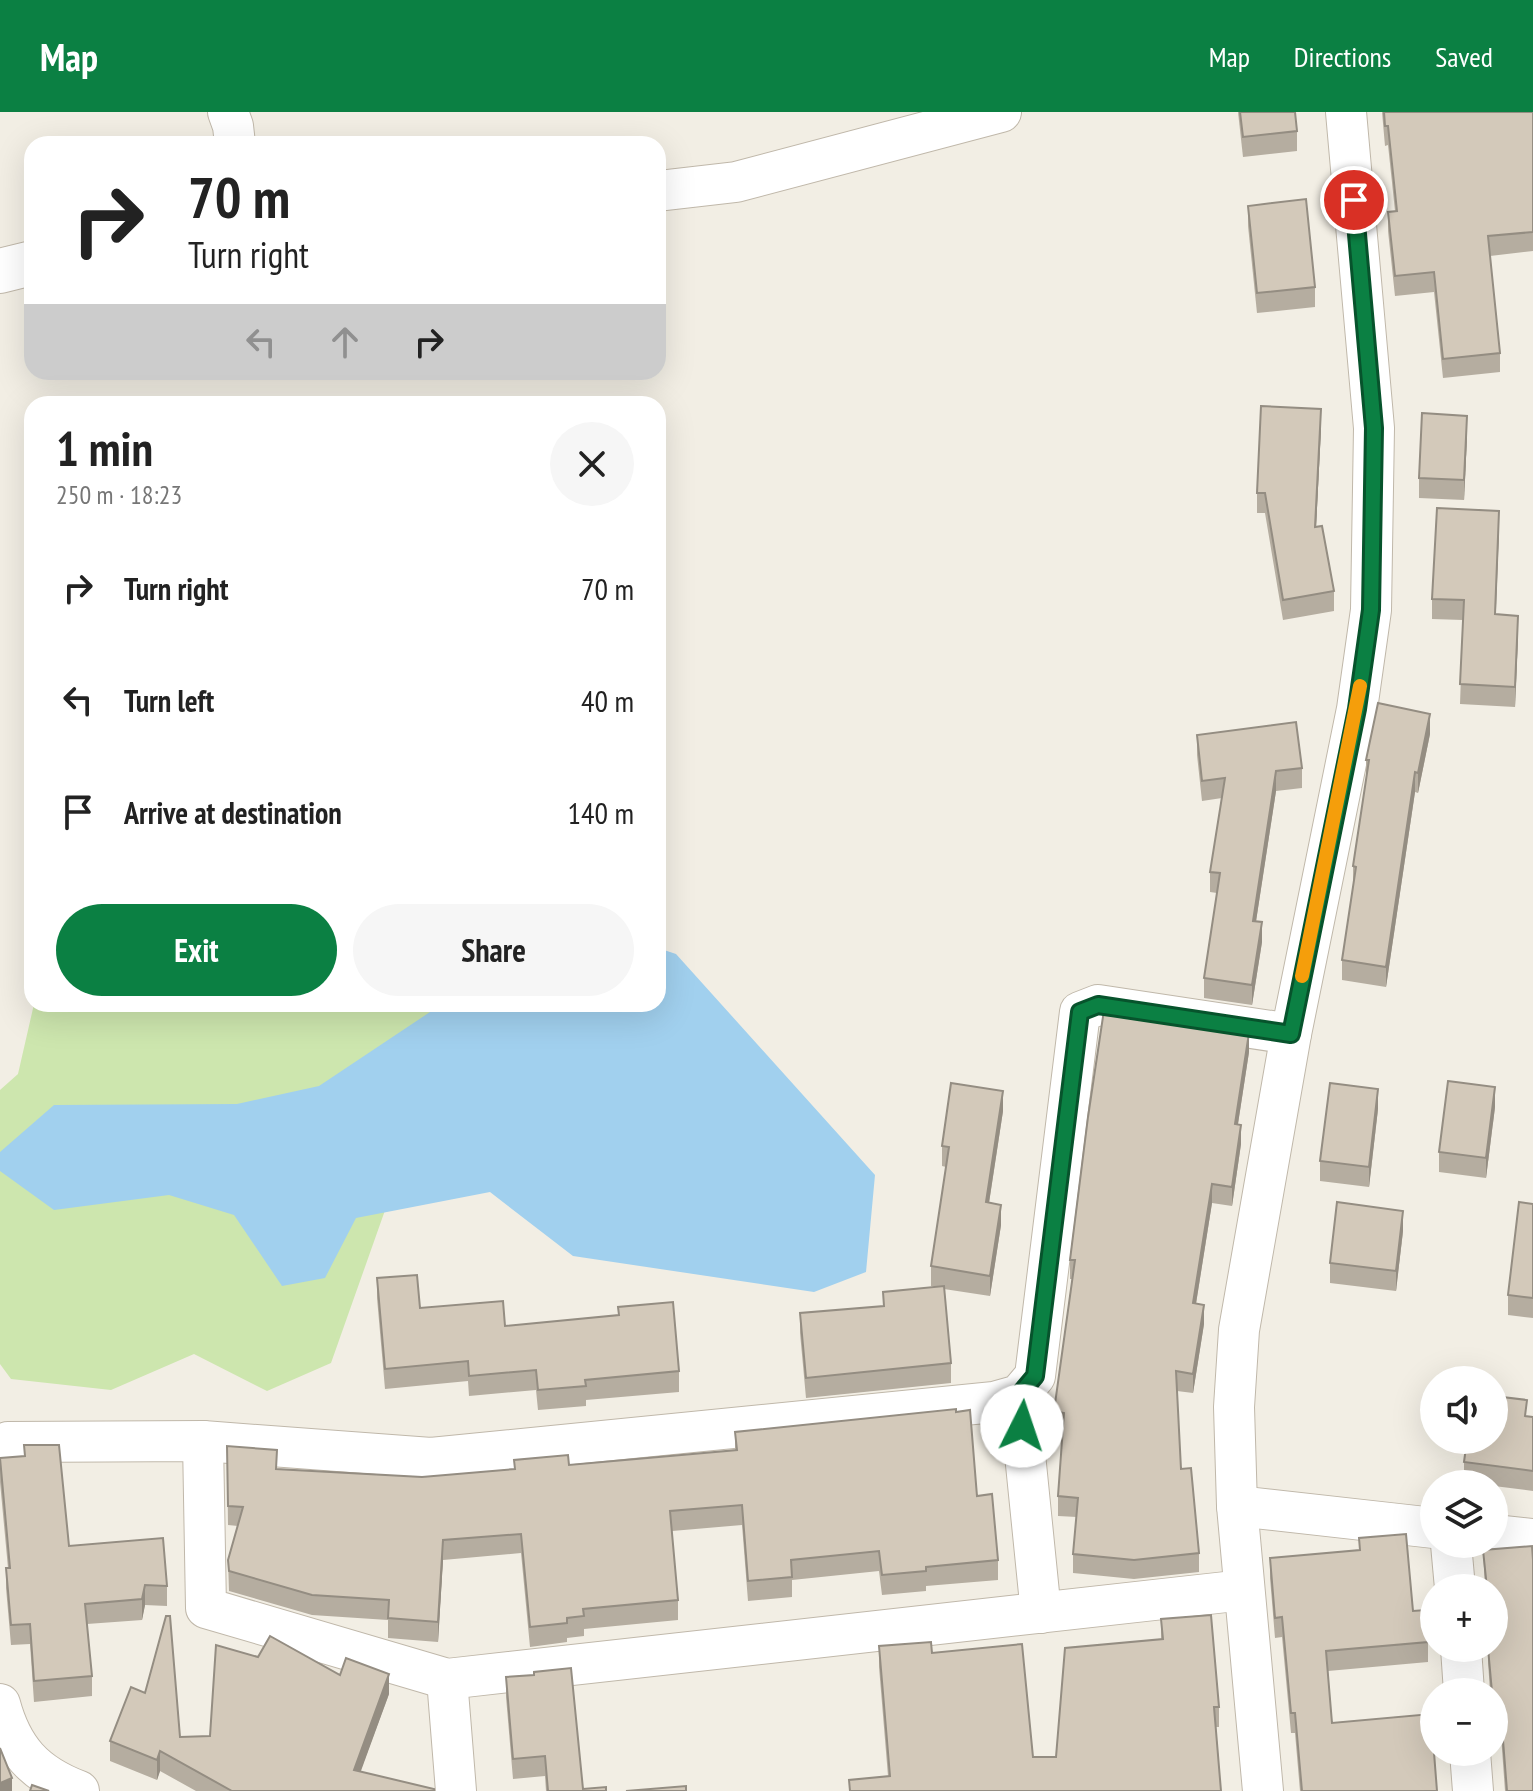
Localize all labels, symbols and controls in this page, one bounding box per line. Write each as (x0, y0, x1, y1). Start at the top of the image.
text: Map (40, 32, 98, 81)
text: Map (1209, 38, 1250, 75)
text: Directions (1294, 38, 1391, 75)
text: Saved (1435, 38, 1493, 75)
text: 70 m (188, 161, 290, 233)
pin (1320, 166, 1388, 234)
icon: right (56, 168, 160, 272)
icon: arrive (1332, 178, 1376, 222)
text: Turn right (188, 231, 309, 278)
icon: left (239, 320, 283, 364)
icon: ahead (323, 320, 367, 364)
icon: right (407, 320, 451, 364)
text: 1 min (56, 417, 153, 479)
button: close (550, 422, 634, 506)
text: 250 m · 18:23 (56, 478, 182, 511)
icon: right (56, 566, 100, 610)
text: Turn right (124, 569, 228, 608)
text: 70 m (581, 569, 634, 608)
icon: left (56, 678, 100, 722)
text: Turn left (124, 681, 214, 720)
text: 40 m (581, 681, 634, 720)
icon: arrive (56, 790, 100, 834)
text: Arrive at destination (124, 793, 342, 832)
text: 140 m (568, 793, 634, 832)
button: Exit (56, 904, 337, 996)
button: Share (353, 904, 634, 996)
map controls (1420, 1366, 1508, 1766)
button: sound (1420, 1366, 1508, 1454)
position arrow (980, 1384, 1064, 1468)
button: layers (1420, 1470, 1508, 1558)
button: + (1420, 1574, 1508, 1662)
button: − (1420, 1678, 1508, 1766)

